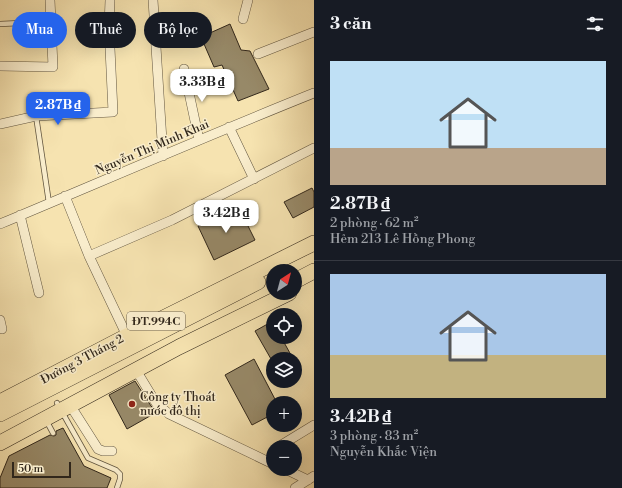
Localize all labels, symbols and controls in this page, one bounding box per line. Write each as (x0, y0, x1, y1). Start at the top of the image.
chip: Mua (12, 12, 67, 48)
chip: Thuê (75, 12, 136, 48)
chip: Bộ lọc (144, 12, 212, 48)
text: 3 căn (330, 13, 371, 35)
icon: filters (584, 13, 606, 35)
pin: 3.33B ₫ (165, 69, 239, 103)
text: 3.33B ₫ (179, 74, 225, 90)
icon: home (432, 87, 504, 159)
pin: 2.87B ₫ (21, 92, 95, 126)
text: 2.87B ₫ (35, 97, 81, 113)
street label: Nguyễn Thị Minh Khai (93, 117, 211, 178)
text: 2.87B ₫ (330, 193, 390, 215)
pin: 3.42B ₫ (189, 200, 263, 234)
text: 3.42B ₫ (203, 205, 249, 221)
text: 2 phòng · 62 m² (330, 215, 419, 231)
text: Hẻm 213 Lê Hồng Phong (330, 231, 475, 247)
north arrow (266, 264, 302, 300)
map controls (266, 264, 302, 476)
icon: home (432, 300, 504, 372)
button: locate (266, 308, 302, 344)
road number: ĐT.994C (127, 312, 185, 330)
street label: Đường 3 Tháng 2 (38, 331, 126, 388)
button: layers (266, 352, 302, 388)
place label: Công ty Thoát nước đô thị (140, 390, 217, 419)
button: + (266, 396, 302, 432)
marker: Công ty Thoát nước đô thị (127, 399, 137, 409)
text: 3.42B ₫ (330, 406, 391, 428)
text: 3 phòng · 83 m² (330, 428, 418, 444)
button: − (266, 440, 302, 476)
text: Nguyễn Khắc Viện (330, 444, 437, 460)
scale bar (12, 460, 71, 479)
text: 50 m (18, 462, 43, 476)

